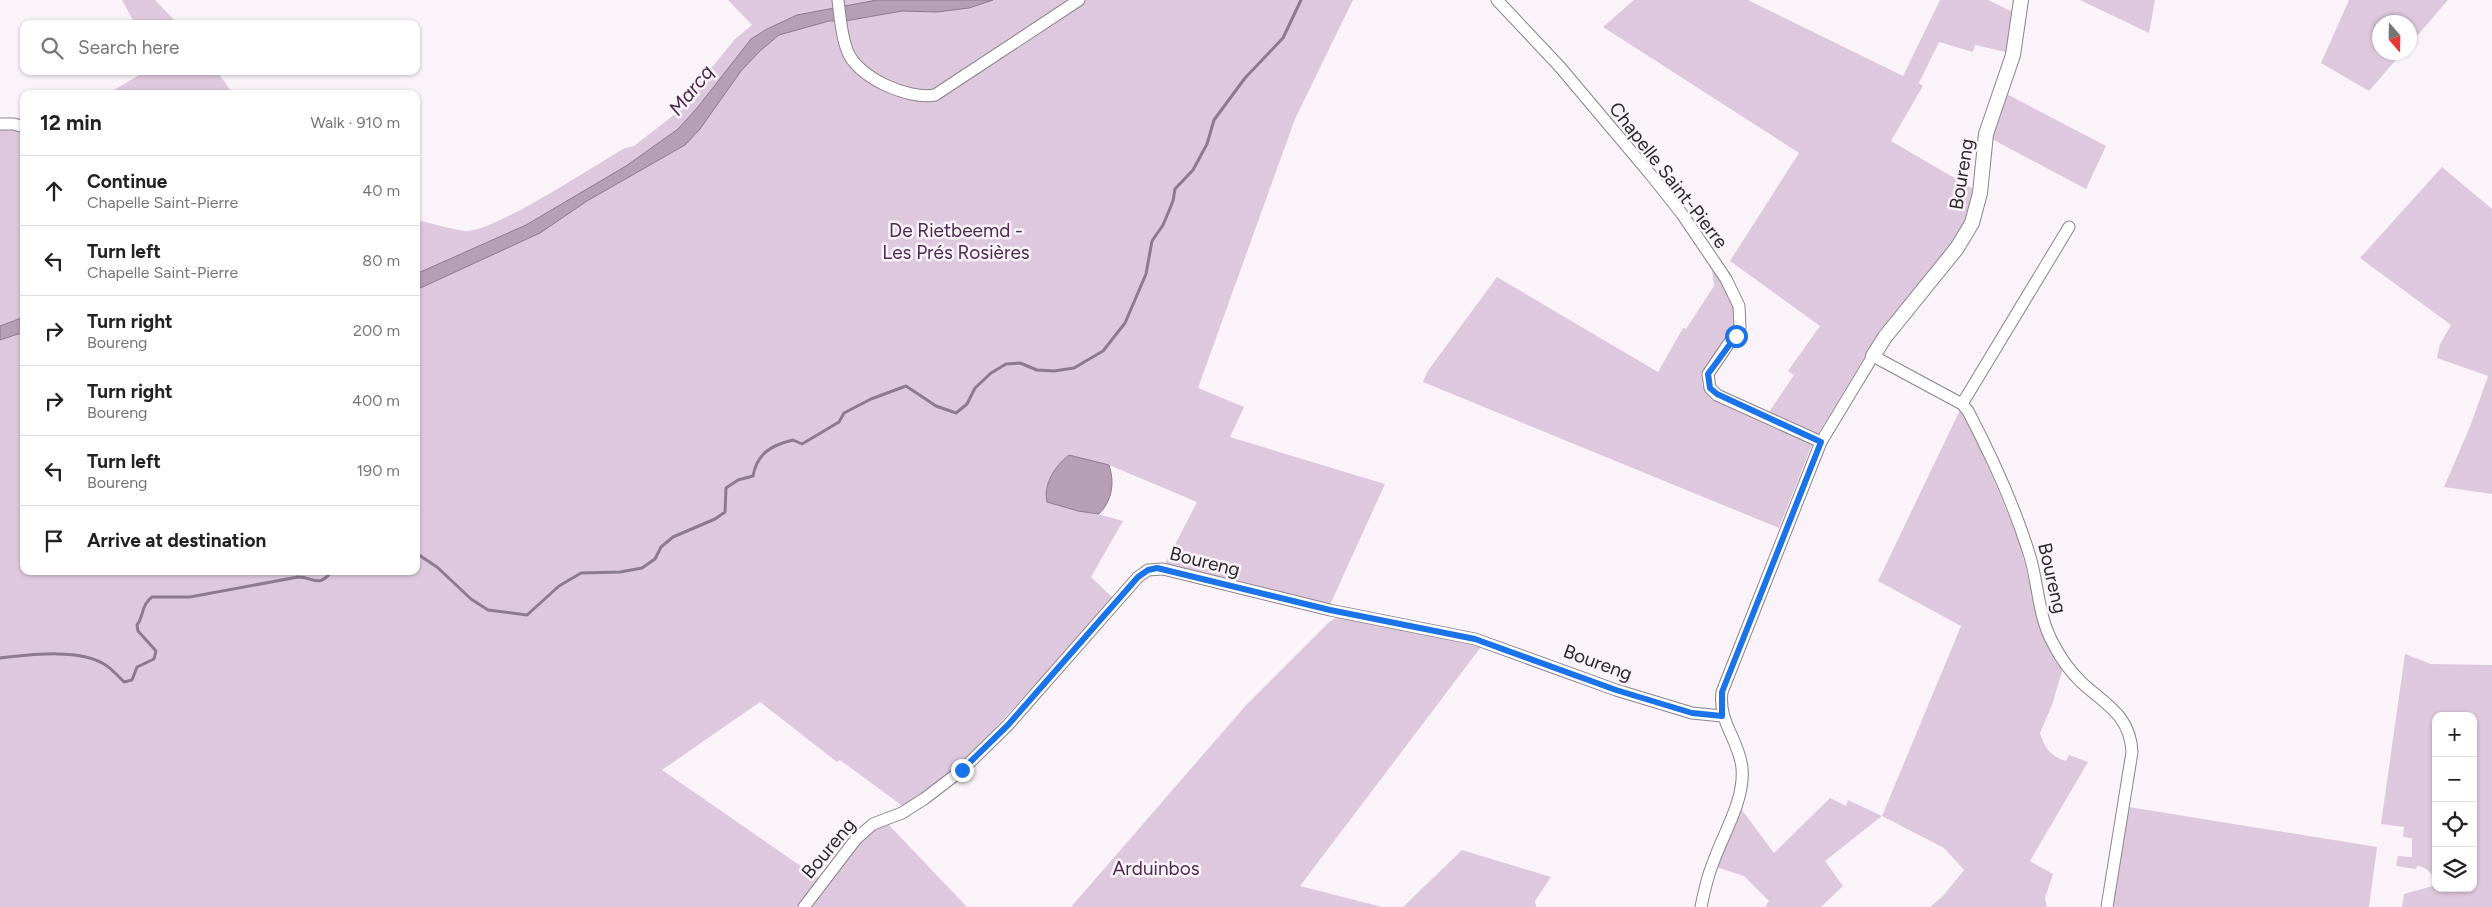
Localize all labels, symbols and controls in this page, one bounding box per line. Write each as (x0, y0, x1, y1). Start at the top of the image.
north arrow (2372, 15, 2417, 60)
search box (20, 20, 420, 75)
icon: search (38, 34, 66, 62)
text: Search here (78, 36, 180, 59)
water label: Marcq (663, 60, 719, 120)
street label: Chapelle Saint-Pierre (1604, 98, 1733, 253)
text: 12 min (40, 110, 102, 135)
text: Walk · 910 m (310, 113, 400, 132)
street label: Boureng (1945, 137, 1978, 211)
text: Continue (87, 170, 167, 193)
icon: ahead (40, 177, 68, 205)
text: 40 m (362, 181, 400, 200)
text: Chapelle Saint-Pierre (87, 193, 238, 212)
park label: De Rietbeemd - Les Prés Rosières (882, 219, 1030, 264)
text: Turn left (87, 240, 161, 263)
icon: left (40, 247, 68, 275)
text: 80 m (362, 251, 400, 270)
text: Chapelle Saint-Pierre (87, 263, 238, 282)
text: Turn right (87, 310, 173, 333)
icon: right (40, 317, 68, 345)
text: 200 m (353, 321, 400, 340)
route start (1725, 325, 1748, 348)
text: Boureng (87, 333, 147, 352)
text: Turn right (87, 380, 173, 403)
icon: right (40, 387, 68, 415)
text: 400 m (352, 391, 400, 410)
text: Boureng (87, 403, 147, 422)
text: Turn left (87, 450, 161, 473)
icon: left (40, 457, 68, 485)
text: 190 m (357, 461, 400, 480)
text: Boureng (87, 473, 147, 492)
icon: arrive (40, 527, 68, 555)
text: Arrive at destination (87, 529, 266, 552)
street label: Boureng (2033, 541, 2072, 616)
street label: Boureng (1167, 542, 1242, 581)
street label: Boureng (1560, 639, 1635, 686)
map controls (2432, 712, 2477, 892)
button: + (2432, 712, 2477, 757)
button: − (2432, 757, 2477, 802)
route end (951, 759, 974, 782)
button: locate (2432, 802, 2477, 847)
street label: Boureng (796, 813, 860, 883)
button: layers (2432, 847, 2477, 892)
park label: Arduinbos (1112, 857, 1200, 880)

